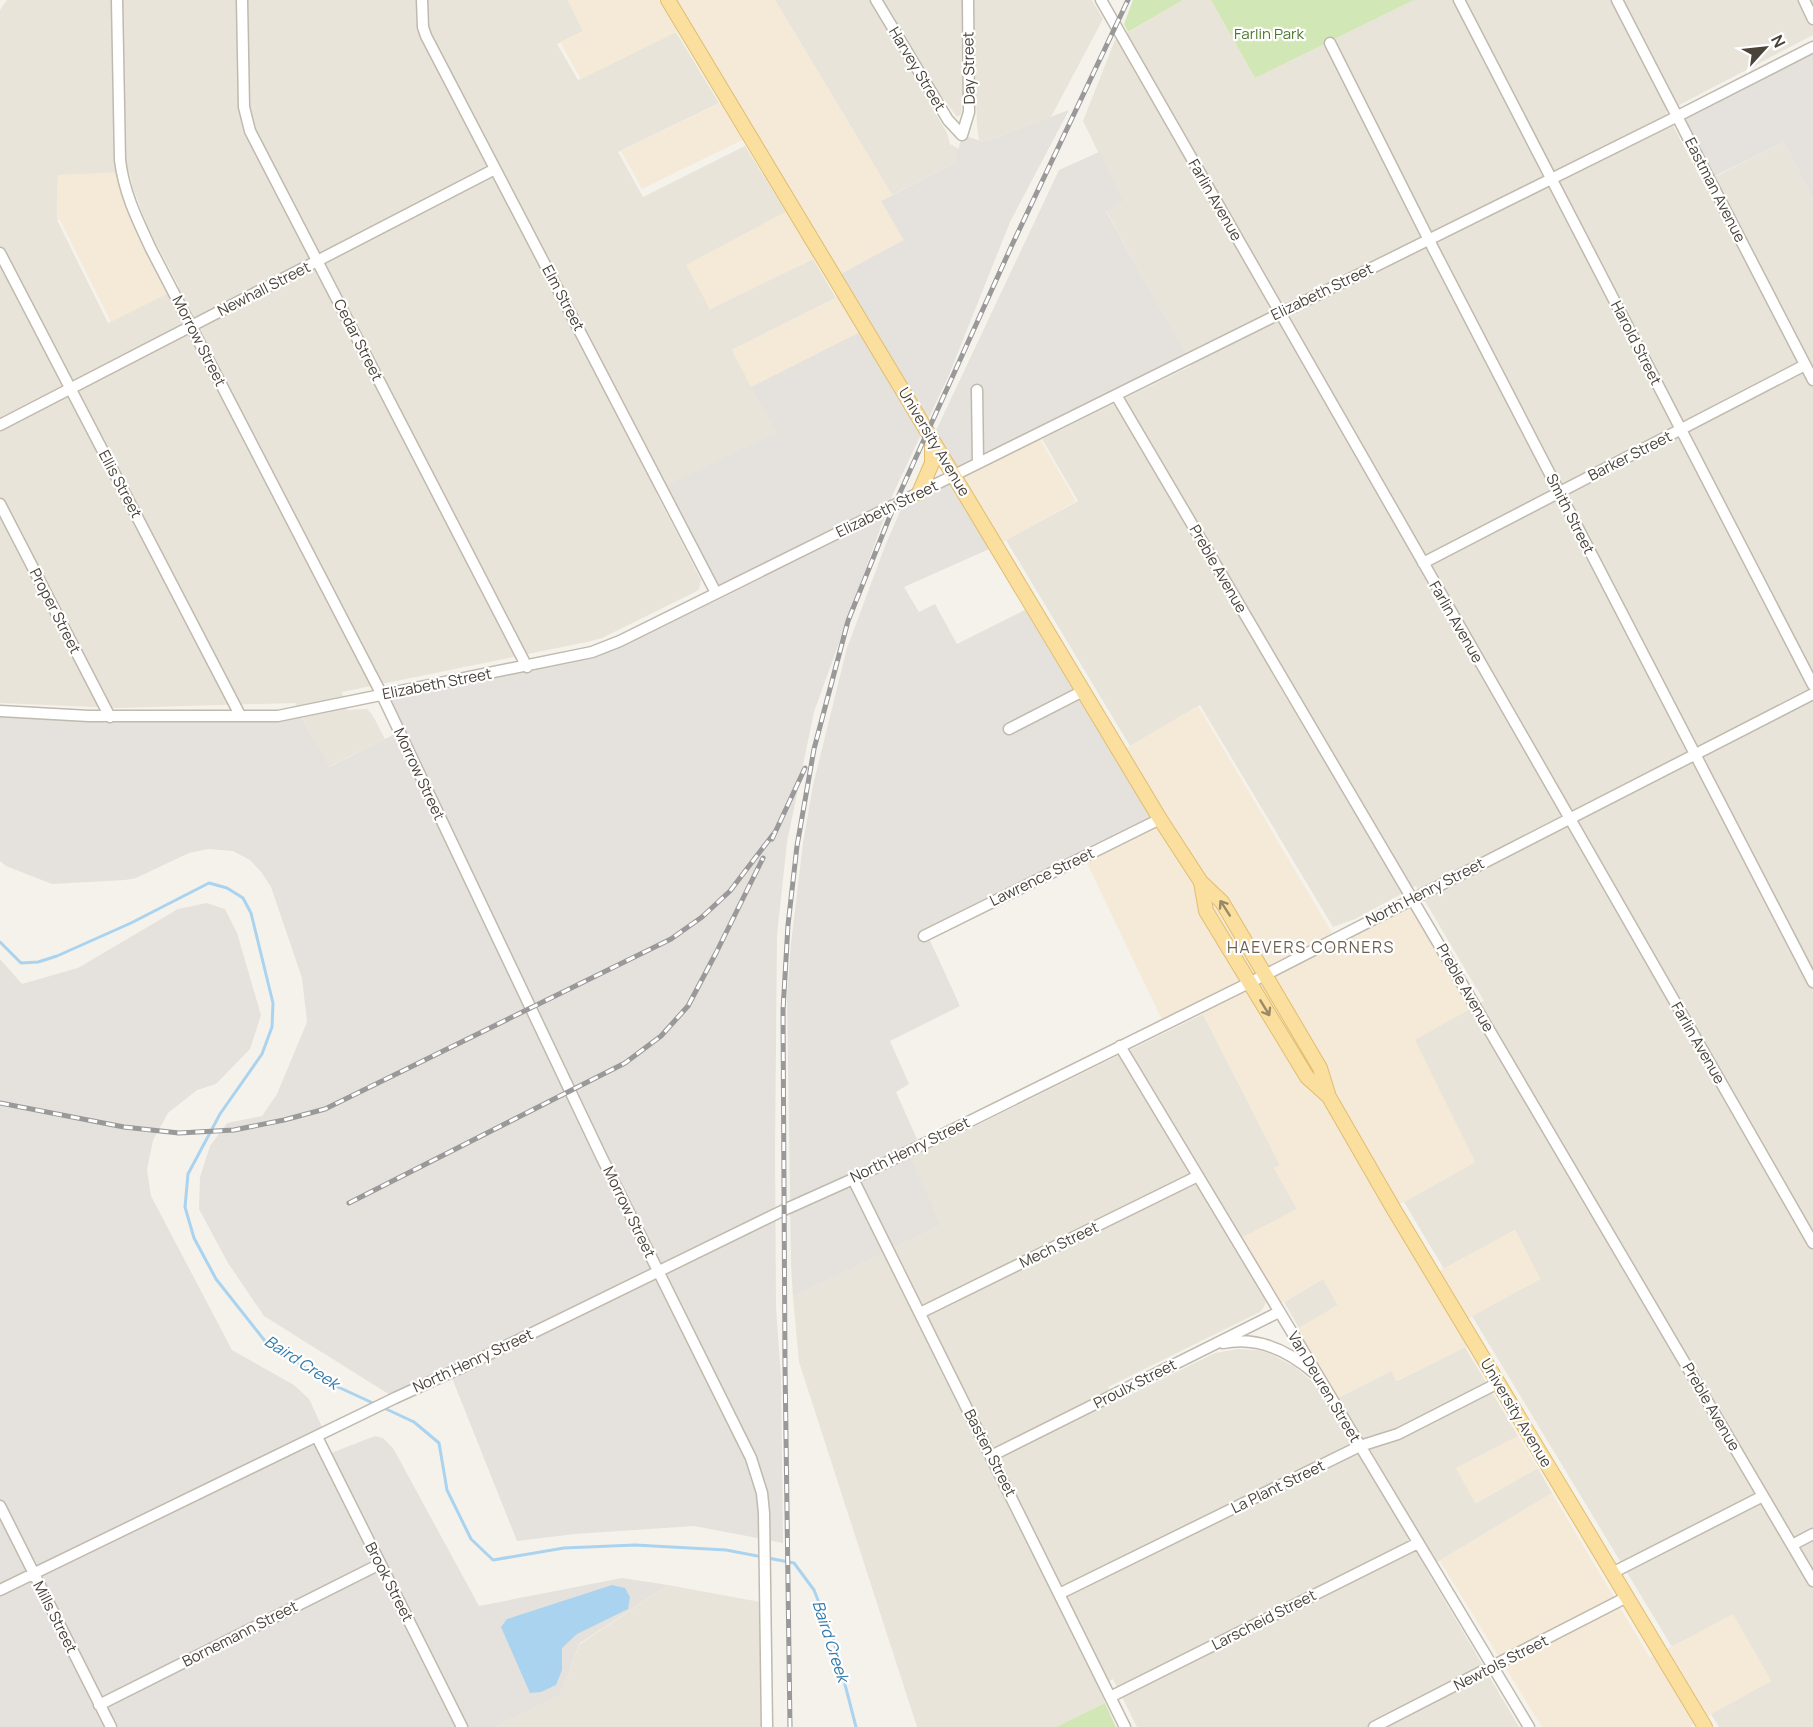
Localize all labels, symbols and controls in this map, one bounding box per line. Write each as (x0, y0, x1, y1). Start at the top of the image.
north arrow (1735, 18, 1795, 78)
street label: Harvey Street (884, 23, 951, 115)
park label: Farlin Park (1234, 23, 1304, 44)
street label: Day Street (957, 31, 980, 105)
text: N (1766, 31, 1791, 51)
street label: Eastman Avenue (1680, 134, 1751, 246)
street label: Farlin Avenue (1184, 155, 1247, 245)
street label: Newhall Street (214, 256, 314, 321)
street label: Elizabeth Street (1267, 258, 1376, 325)
street label: Elm Street (537, 261, 590, 334)
street label: Morrow Street (168, 292, 231, 390)
street label: Cedar Street (329, 295, 388, 384)
street label: Harold Street (1606, 297, 1667, 389)
street label: University Avenue (894, 383, 975, 500)
street label: Barker Street (1584, 425, 1675, 486)
street label: Ellis Street (94, 446, 147, 521)
street label: Smith Street (1541, 470, 1600, 558)
street label: Elizabeth Street (832, 475, 941, 542)
street label: Preble Avenue (1185, 521, 1252, 617)
street label: Proper Street (25, 564, 86, 657)
street label: Farlin Avenue (1425, 577, 1488, 667)
street label: Elizabeth Street (380, 663, 493, 704)
street label: Morrow Street (389, 724, 450, 823)
street label: Lawrence Street (986, 842, 1098, 911)
street label: North Henry Street (1362, 853, 1488, 931)
one-way arrow (1218, 900, 1231, 917)
district label: HAEVERS CORNERS (1227, 936, 1395, 958)
street label: Preble Avenue (1432, 940, 1499, 1036)
street label: Farlin Avenue (1667, 998, 1730, 1088)
one-way arrow (1259, 999, 1271, 1016)
street label: North Henry Street (847, 1112, 973, 1188)
street label: Morrow Street (598, 1163, 661, 1261)
street label: Mech Street (1016, 1216, 1102, 1273)
street label: North Henry Street (409, 1323, 536, 1398)
street label: Van Deuren Street (1283, 1327, 1366, 1446)
water label: Baird Creek (261, 1330, 345, 1395)
street label: Proulx Street (1090, 1354, 1180, 1413)
street label: University Avenue (1476, 1354, 1557, 1471)
street label: Preble Avenue (1678, 1359, 1745, 1455)
street label: Basten Street (959, 1405, 1022, 1500)
street label: La Plant Street (1227, 1455, 1328, 1518)
street label: Brook Street (360, 1538, 418, 1625)
street label: Mills Street (28, 1577, 83, 1656)
street label: Larscheid Street (1208, 1584, 1320, 1655)
street label: Bornemann Street (179, 1595, 301, 1672)
water label: Baird Creek (807, 1597, 855, 1687)
street label: Newtols Street (1450, 1630, 1552, 1695)

